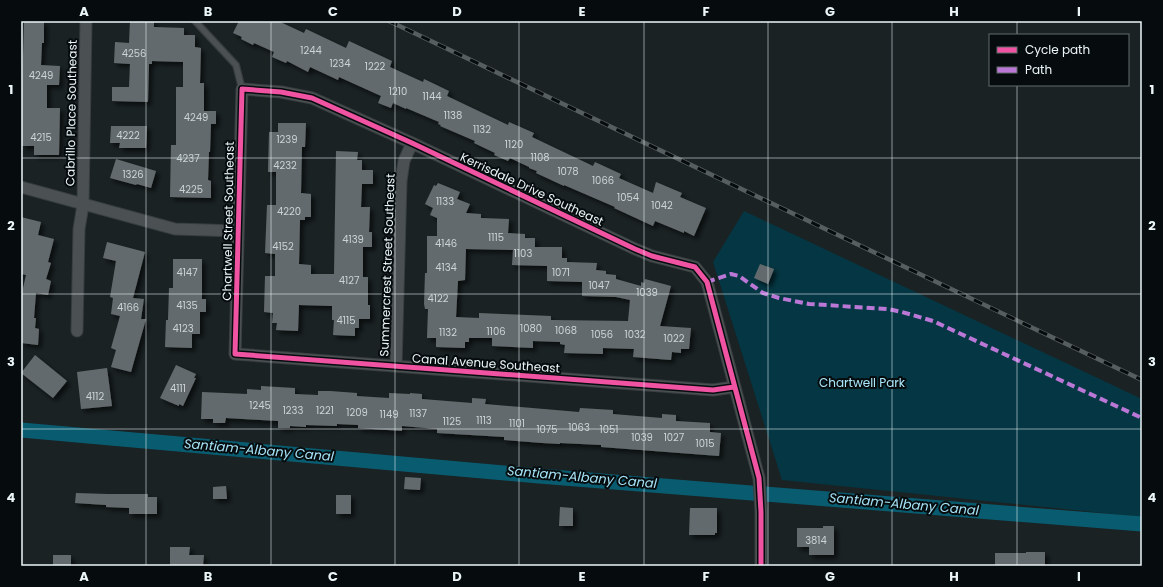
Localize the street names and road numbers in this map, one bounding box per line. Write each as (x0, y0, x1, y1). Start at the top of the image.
street label: Cabrillo Place Southeast (61, 40, 81, 186)
street label: Chartwell Street Southeast (218, 141, 238, 301)
street label: Kerrisdale Drive Southeast (457, 148, 607, 230)
street label: Summercrest Street Southeast (375, 173, 399, 357)
street label: Canal Avenue Southeast (411, 349, 561, 377)

